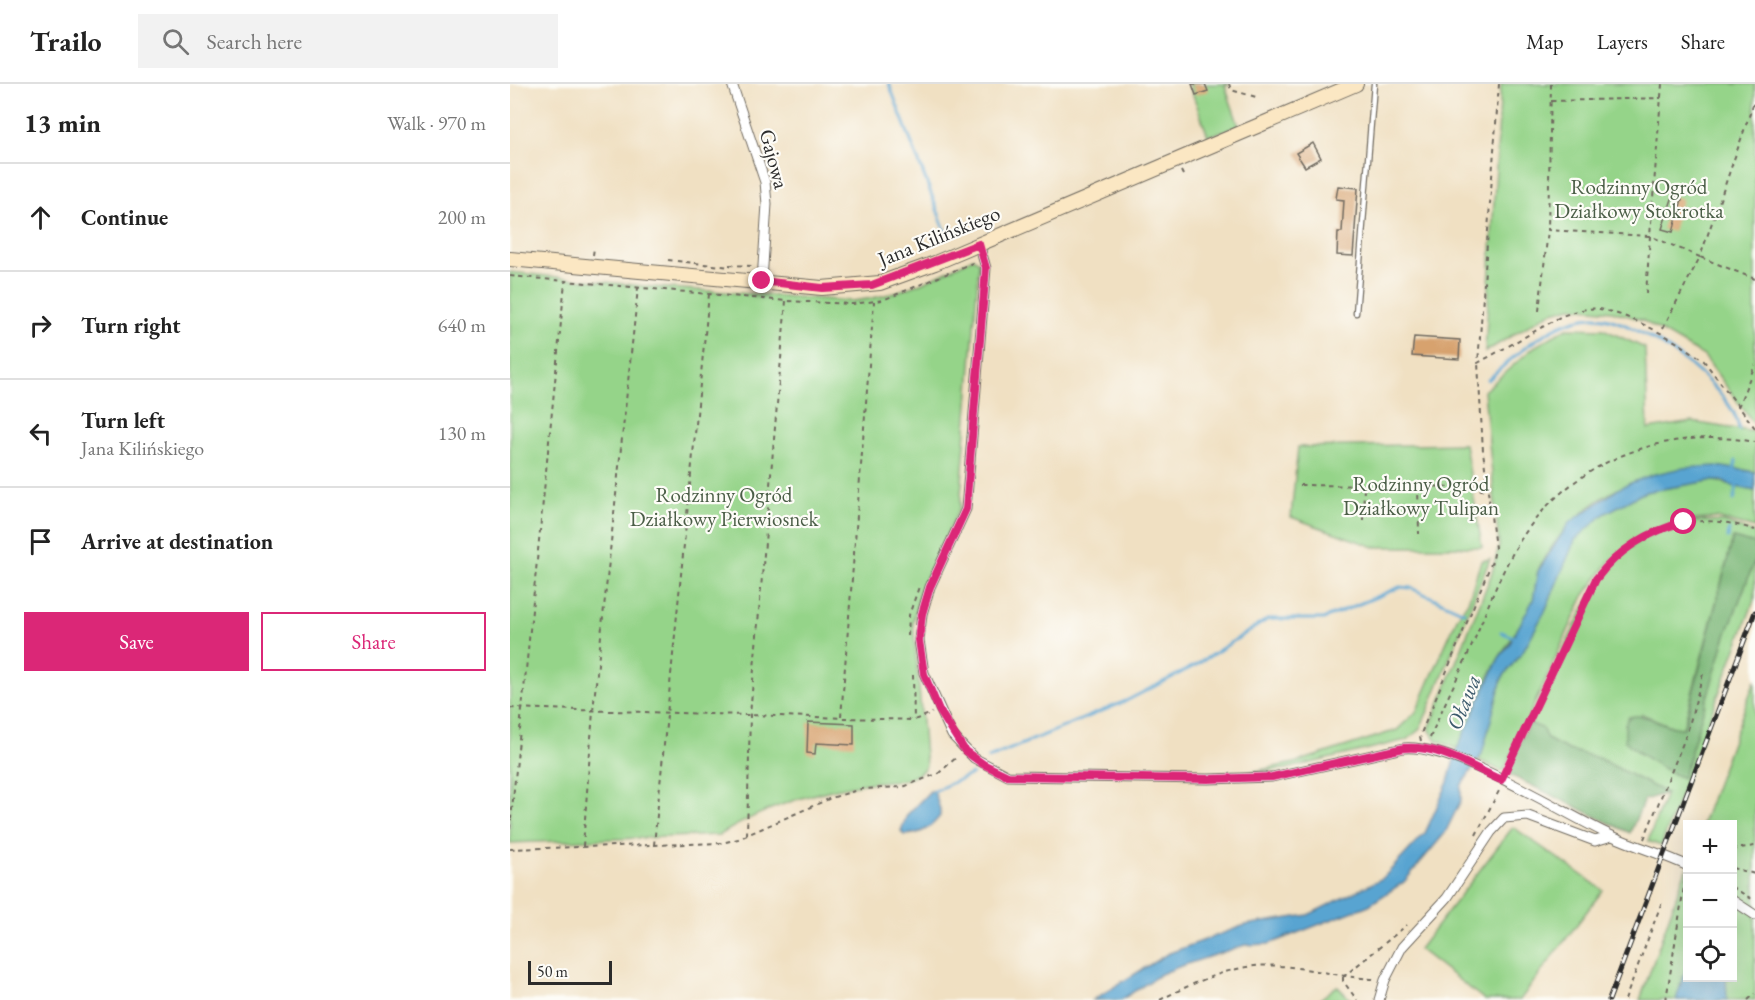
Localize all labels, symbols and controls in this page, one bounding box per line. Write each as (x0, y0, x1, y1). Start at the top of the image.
search box (138, 14, 558, 68)
text: Trailo (30, 23, 102, 59)
icon: search (159, 25, 192, 58)
text: Search here (207, 27, 302, 56)
text: Map (1526, 28, 1564, 55)
text: Layers (1597, 28, 1648, 55)
text: Share (1681, 28, 1725, 55)
text: 13 min (24, 106, 101, 140)
text: Walk · 970 m (387, 110, 486, 136)
street label: Gajowa (754, 126, 796, 192)
park label: Rodzinny Ogród Działkowy Stokrotka (1554, 173, 1724, 224)
street label: Jana Kilińskiego (872, 199, 1004, 273)
icon: ahead (24, 201, 57, 234)
text: Continue (81, 203, 168, 232)
text: 200 m (438, 204, 486, 230)
route end (748, 267, 774, 293)
icon: right (24, 309, 57, 342)
text: Turn right (81, 311, 180, 340)
text: 640 m (438, 312, 486, 338)
text: Turn left (81, 406, 165, 435)
icon: left (24, 417, 57, 450)
text: 130 m (438, 420, 486, 446)
text: Jana Kilińskiego (81, 435, 204, 461)
park label: Rodzinny Ogród Działkowy Tulipan (1343, 470, 1499, 521)
park label: Rodzinny Ogród Działkowy Pierwiosnek (630, 481, 819, 532)
route start (1670, 508, 1696, 534)
icon: arrive (24, 525, 57, 558)
text: Arrive at destination (81, 527, 273, 556)
button: Save (24, 612, 249, 671)
button: Share (261, 612, 486, 671)
water label: Oława (1439, 670, 1488, 734)
map controls (1683, 820, 1737, 982)
button: + (1683, 820, 1737, 874)
button: − (1683, 874, 1737, 928)
button: locate (1683, 928, 1737, 982)
scale bar (528, 958, 612, 986)
text: 50 m (537, 961, 568, 982)

